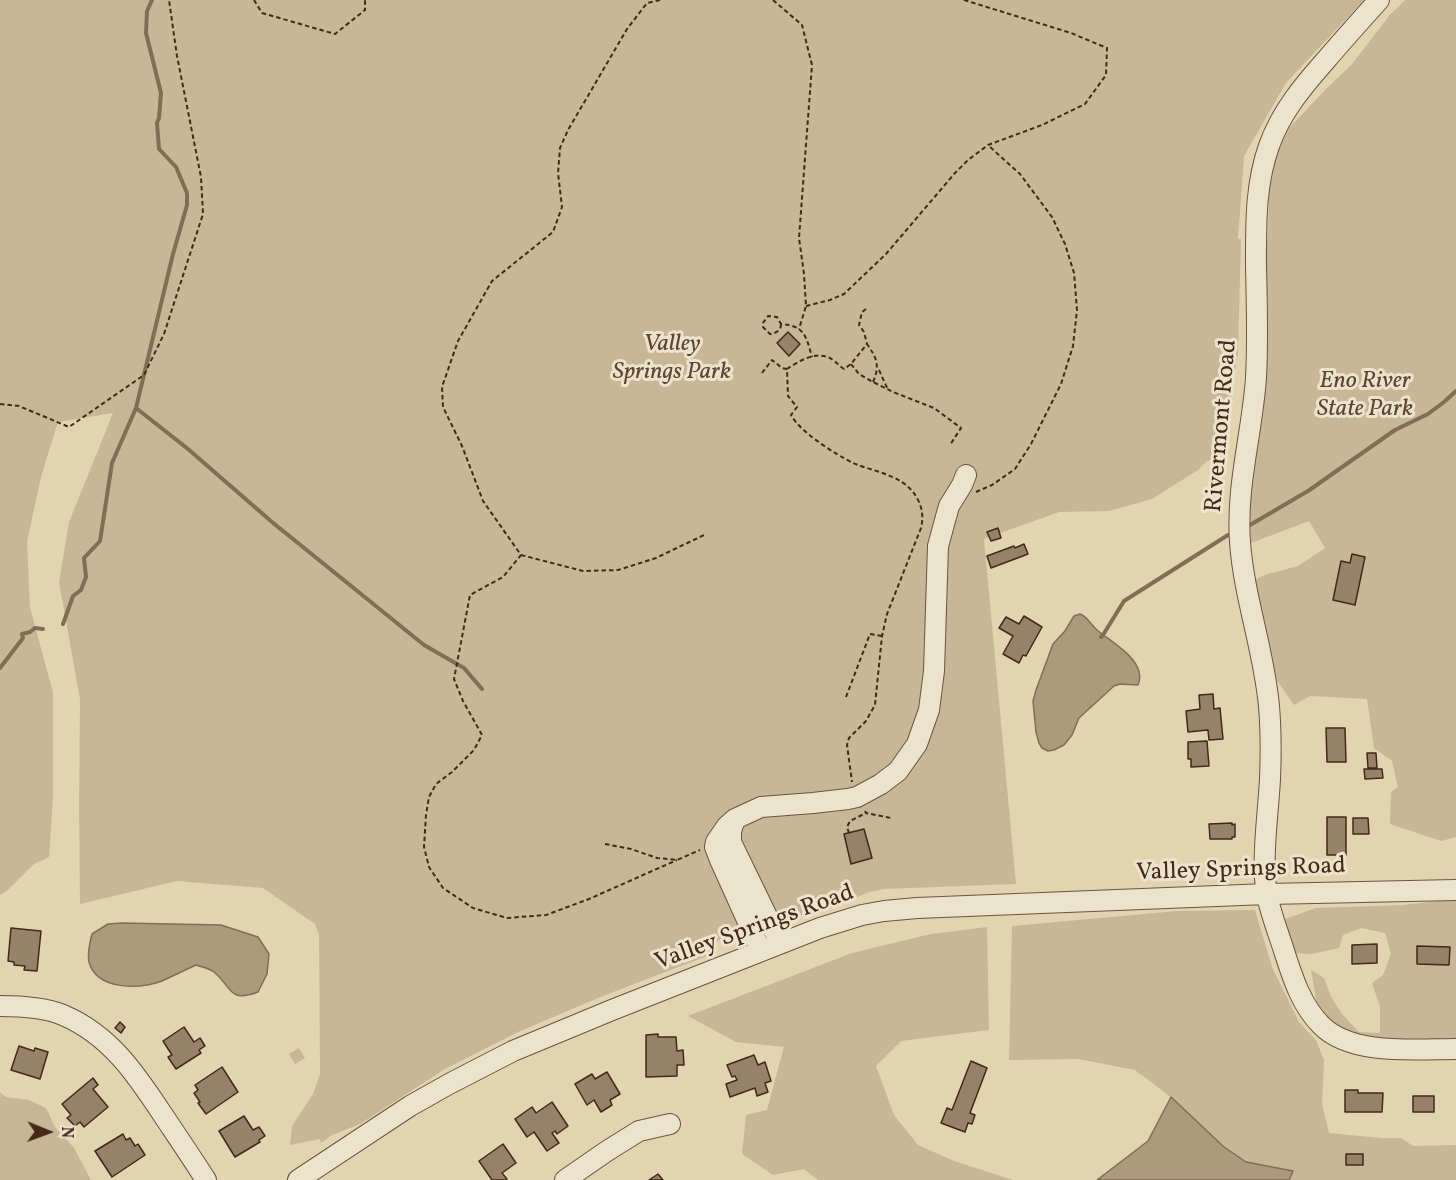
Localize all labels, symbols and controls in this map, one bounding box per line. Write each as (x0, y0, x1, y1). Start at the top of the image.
park label: Valley Springs Park (613, 332, 731, 388)
street label: Rivermont Road (1201, 338, 1245, 514)
park label: Eno River State Park (1317, 369, 1413, 425)
street label: Valley Springs Road (1136, 853, 1346, 889)
street label: Valley Springs Road (652, 880, 858, 978)
north arrow (18, 1102, 78, 1162)
text: N (55, 1126, 77, 1138)

